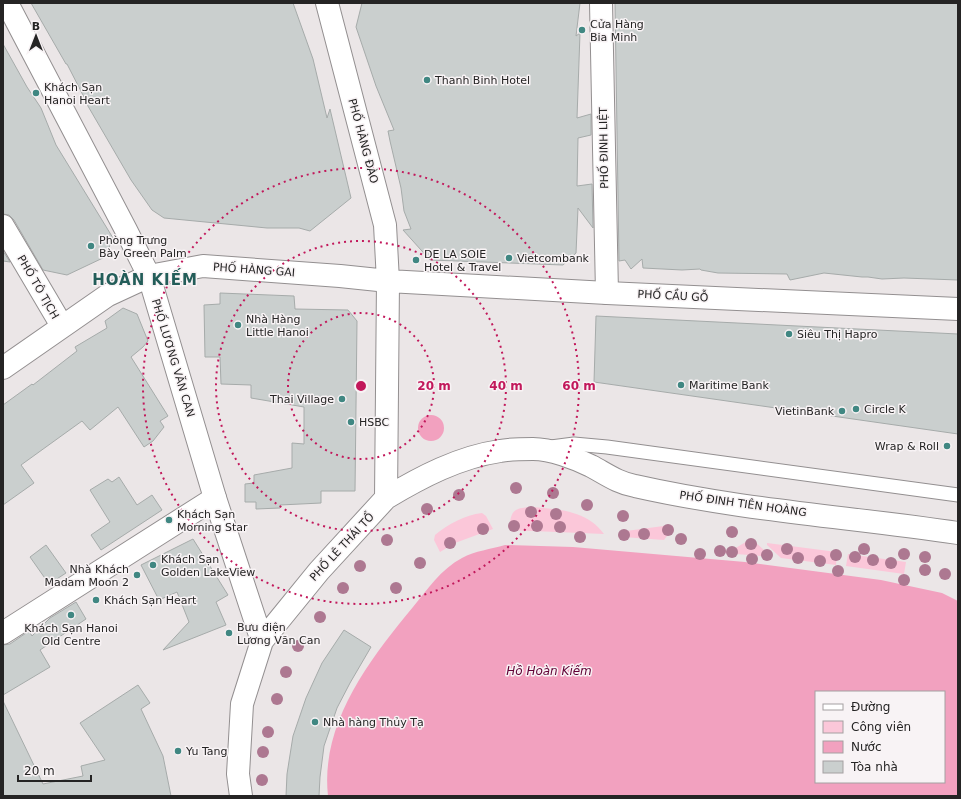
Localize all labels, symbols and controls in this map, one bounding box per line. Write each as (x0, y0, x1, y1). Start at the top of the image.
north arrow (16, 16, 56, 56)
place label: Cửa Hàng Bia Minh (590, 18, 644, 44)
text: B (32, 20, 40, 33)
marker: Cửa Hàng Bia Minh (577, 25, 587, 35)
place label: Thanh Binh Hotel (434, 74, 530, 87)
marker: Thanh Binh Hotel (422, 75, 432, 85)
place label: Khách Sạn Hanoi Heart (44, 81, 111, 107)
marker: Khách Sạn Hanoi Heart (31, 88, 41, 98)
street label: PHỐ HÀNG ĐÀO (345, 97, 382, 185)
street label: PHỐ ĐINH LIỆT (596, 107, 611, 189)
place label: Phòng Trưng Bày Green Palm (99, 234, 187, 260)
marker: Phòng Trưng Bày Green Palm (86, 241, 96, 251)
place label: DE LA SOIE Hotel & Travel (424, 248, 501, 274)
street label: PHỐ TÔ TỊCH (14, 252, 62, 321)
place label: Vietcombank (517, 252, 590, 265)
marker: Vietcombank (504, 253, 514, 263)
marker: DE LA SOIE Hotel & Travel (411, 255, 421, 265)
street label: PHỐ HÀNG GAI (212, 260, 296, 279)
district label: HOÀN KIẾM (92, 268, 198, 289)
street label: PHỐ CẦU GỖ (637, 286, 709, 304)
street label: PHỐ LƯƠNG VĂN CAN (149, 297, 198, 419)
place label: Nhà Hàng Little Hanoi (246, 313, 309, 339)
marker: Nhà Hàng Little Hanoi (233, 320, 243, 330)
place label: Siêu Thị Hapro (797, 328, 878, 341)
marker: Siêu Thị Hapro (784, 329, 794, 339)
centre of rings (354, 379, 368, 393)
text: 20 m (417, 379, 451, 393)
text: 40 m (489, 379, 523, 393)
text: 60 m (562, 379, 596, 393)
place label: Maritime Bank (689, 379, 769, 392)
marker: Maritime Bank (676, 380, 686, 390)
place label: Thai Village (269, 393, 334, 406)
marker: Thai Village (337, 394, 347, 404)
place label: Circle K (864, 403, 906, 416)
marker: Circle K (851, 404, 861, 414)
place label: VietinBank (775, 405, 835, 418)
marker: VietinBank (837, 406, 847, 416)
place label: HSBC (359, 416, 390, 429)
marker: HSBC (346, 417, 356, 427)
place label: Wrap & Roll (875, 440, 939, 453)
marker: Wrap & Roll (942, 441, 952, 451)
street label: PHỐ ĐINH TIÊN HOÀNG (678, 488, 808, 519)
place label: Khách Sạn Morning Star (177, 508, 248, 534)
street label: PHỐ LÊ THÁI TỔ (306, 509, 377, 584)
marker: Khách Sạn Morning Star (164, 515, 174, 525)
place label: Khách Sạn Golden LakeView (161, 553, 255, 579)
marker: Khách Sạn Golden LakeView (148, 560, 158, 570)
place label: Nhà Khách Madam Moon 2 (44, 563, 129, 589)
marker: Nhà Khách Madam Moon 2 (132, 570, 142, 580)
place label: Khách Sạn Heart (104, 594, 197, 607)
marker: Khách Sạn Heart (91, 595, 101, 605)
marker: Khách Sạn Hanoi Old Centre (66, 610, 76, 620)
place label: Bưu điện Lương Văn Can (237, 621, 320, 647)
place label: Khách Sạn Hanoi Old Centre (24, 622, 118, 648)
marker: Bưu điện Lương Văn Can (224, 628, 234, 638)
water label: Hồ Hoàn Kiếm (506, 664, 592, 678)
legend (815, 691, 945, 783)
text: Đường (851, 700, 890, 714)
place label: Nhà hàng Thủy Tạ (323, 716, 424, 729)
marker: Nhà hàng Thủy Tạ (310, 717, 320, 727)
text: Công viên (851, 720, 911, 734)
text: Nước (851, 740, 882, 754)
place label: Yu Tang (185, 745, 228, 758)
marker: Yu Tang (173, 746, 183, 756)
scale bar (18, 757, 91, 783)
text: Tòa nhà (850, 760, 898, 774)
text: 20 m (24, 764, 55, 778)

